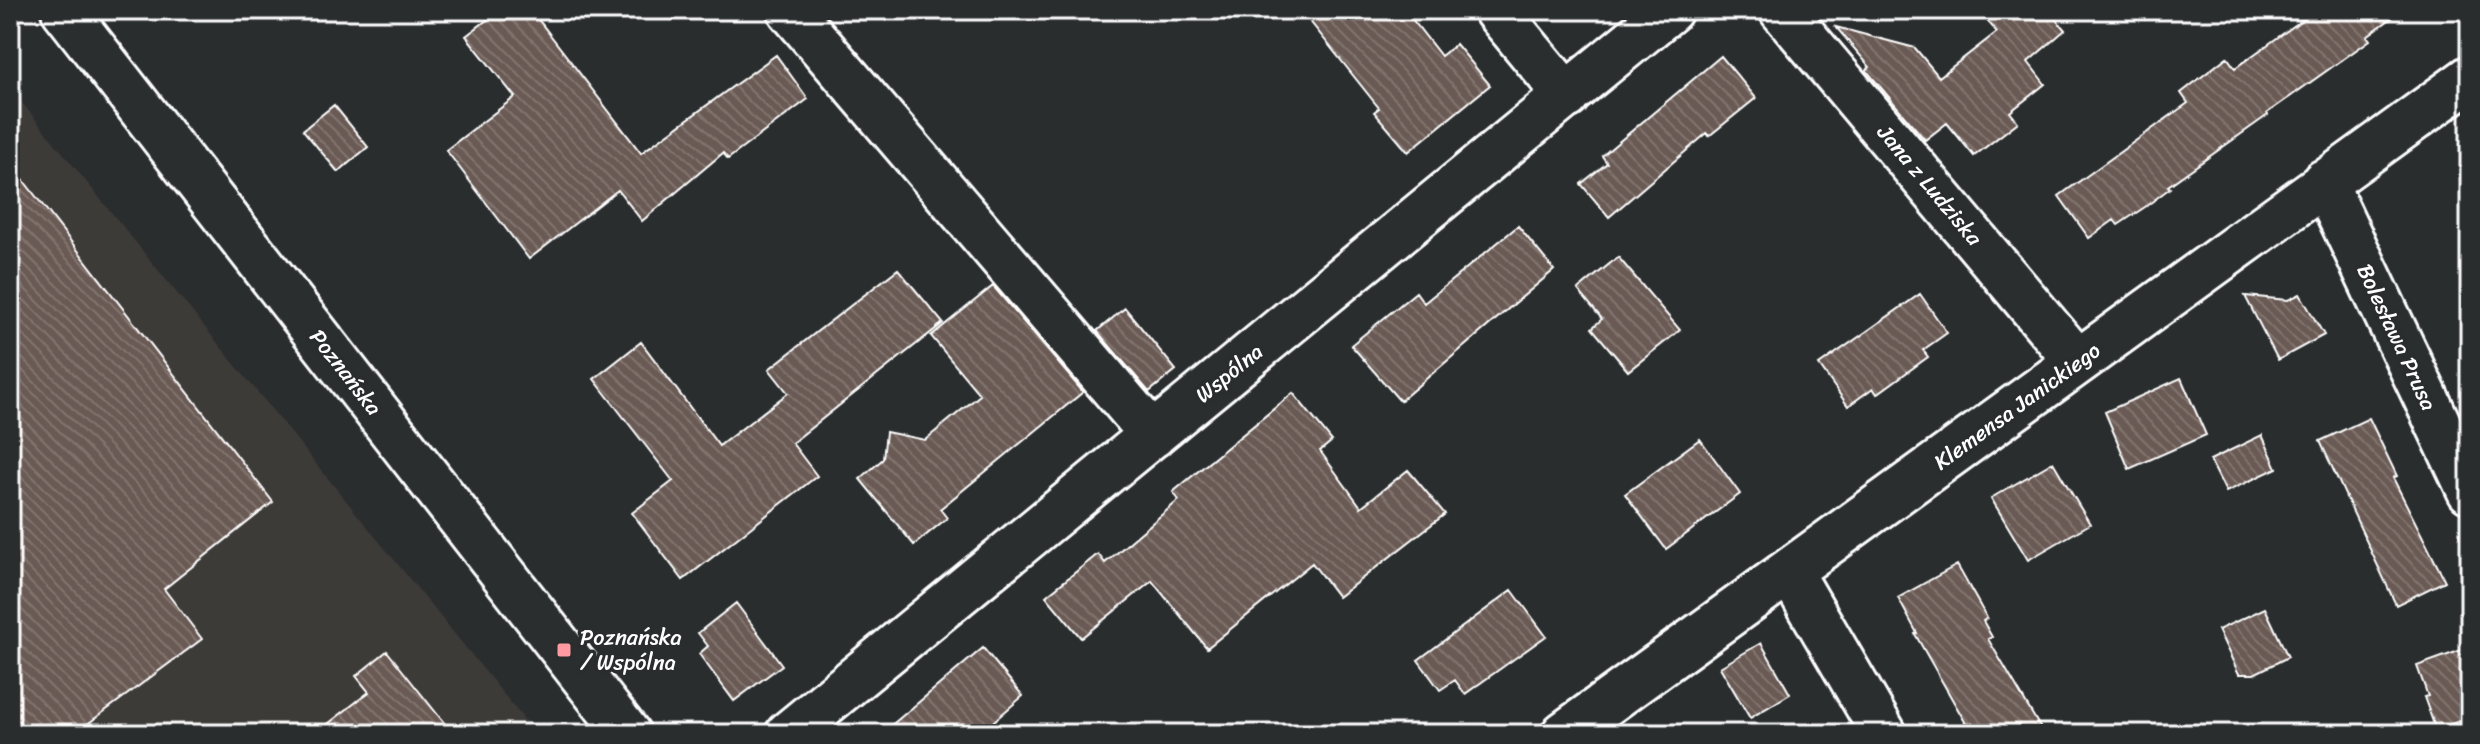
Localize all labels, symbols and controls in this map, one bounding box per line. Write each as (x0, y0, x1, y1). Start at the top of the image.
street label: Jana z Ludziska (1867, 115, 1993, 255)
street label: Bolesława Prusa (2346, 257, 2448, 417)
street label: Poznańska (299, 320, 393, 424)
street label: Klemensa Janickiego (1925, 332, 2109, 480)
street label: Wspólna (1186, 333, 1272, 413)
place label: Poznańska / Wspólna (580, 618, 682, 682)
marker: Poznańska / Wspólna (555, 641, 573, 659)

